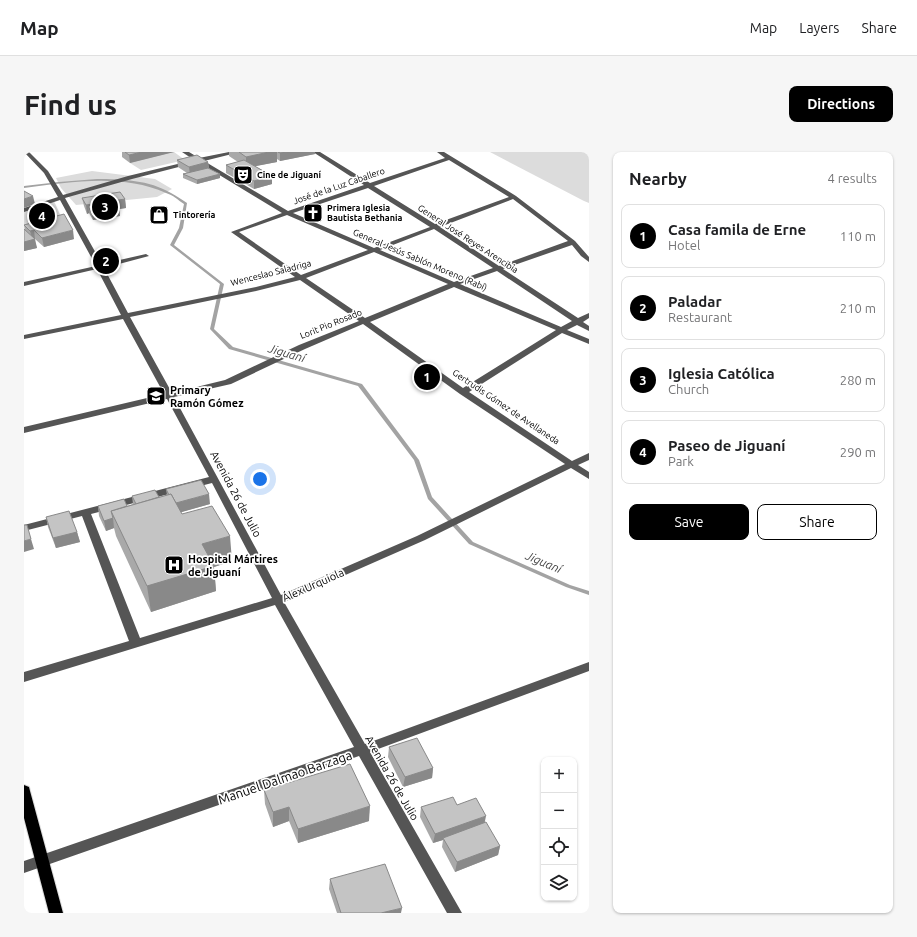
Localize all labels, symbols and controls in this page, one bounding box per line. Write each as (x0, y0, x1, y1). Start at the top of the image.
text: Map (20, 17, 59, 39)
text: Map (750, 20, 777, 36)
text: Layers (799, 20, 839, 36)
text: Share (861, 20, 897, 36)
button: Directions (789, 86, 893, 122)
text: Find us (24, 89, 117, 120)
theatre icon: Cine de Jiguaní (232, 164, 254, 186)
street label: José de la Luz Caballero (292, 166, 386, 206)
text: Nearby (629, 169, 687, 188)
place label: Cine de Jiguaní (257, 170, 321, 180)
text: 4 results (827, 171, 877, 185)
pin: 3 (92, 192, 118, 222)
pin: 4 (29, 201, 55, 231)
church icon: Primera Iglesia Bautista Bethania (302, 202, 324, 224)
place label: Primera Iglesia Bautista Bethania (327, 203, 402, 223)
street label: General José Reyes Arencibia (416, 203, 520, 275)
shop icon: Tintorería (148, 204, 170, 226)
place label: Tintorería (173, 210, 216, 220)
text: Casa famila de Erne (668, 221, 806, 238)
street label: General Jesús Sablón Moreno (Rabí) (351, 227, 489, 293)
text: 1 (639, 229, 647, 243)
text: 110 m (840, 229, 876, 243)
text: Hotel (668, 238, 700, 252)
pin: 2 (93, 246, 119, 276)
street label: Wenceslao Saladriga (230, 258, 312, 288)
text: Paladar (668, 293, 722, 310)
text: 2 (639, 301, 647, 315)
text: 210 m (840, 301, 876, 315)
street label: Lorit Pio Rosado (299, 307, 363, 341)
text: Restaurant (668, 310, 732, 324)
water label: Jiguaní (266, 341, 309, 365)
pin: 1 (414, 362, 440, 392)
text: Iglesia Católica (668, 365, 775, 382)
street label: Gertrudis Gómez de Avellaneda (451, 367, 561, 447)
text: 3 (639, 373, 647, 387)
text: 280 m (840, 373, 876, 387)
text: Church (668, 382, 709, 396)
place label: Primary Ramón Gómez (170, 384, 244, 409)
school or university icon: Primary Ramón Gómez (145, 385, 167, 407)
text: Paseo de Jiguaní (668, 437, 786, 454)
text: 4 (639, 445, 647, 459)
text: 290 m (840, 445, 876, 459)
street label: Avenida 26 de Julio (208, 449, 264, 539)
text: Park (668, 454, 694, 468)
your location (250, 469, 270, 489)
button: Save (629, 504, 749, 540)
button: Share (757, 504, 877, 540)
water label: Jiguaní (523, 548, 566, 576)
place label: Hospital Mártires de Jiguaní (188, 553, 278, 578)
hospital icon: Hospital Mártires de Jiguaní (163, 554, 185, 576)
street label: Álex Urquiola (280, 565, 346, 604)
street label: Avenida 26 de Julio (363, 734, 421, 822)
street label: Manuel Dalmao Barzaga (216, 747, 354, 807)
map controls (541, 757, 577, 901)
button: + (541, 757, 577, 793)
button: − (541, 793, 577, 829)
button: locate (541, 829, 577, 865)
button: layers (541, 865, 577, 901)

